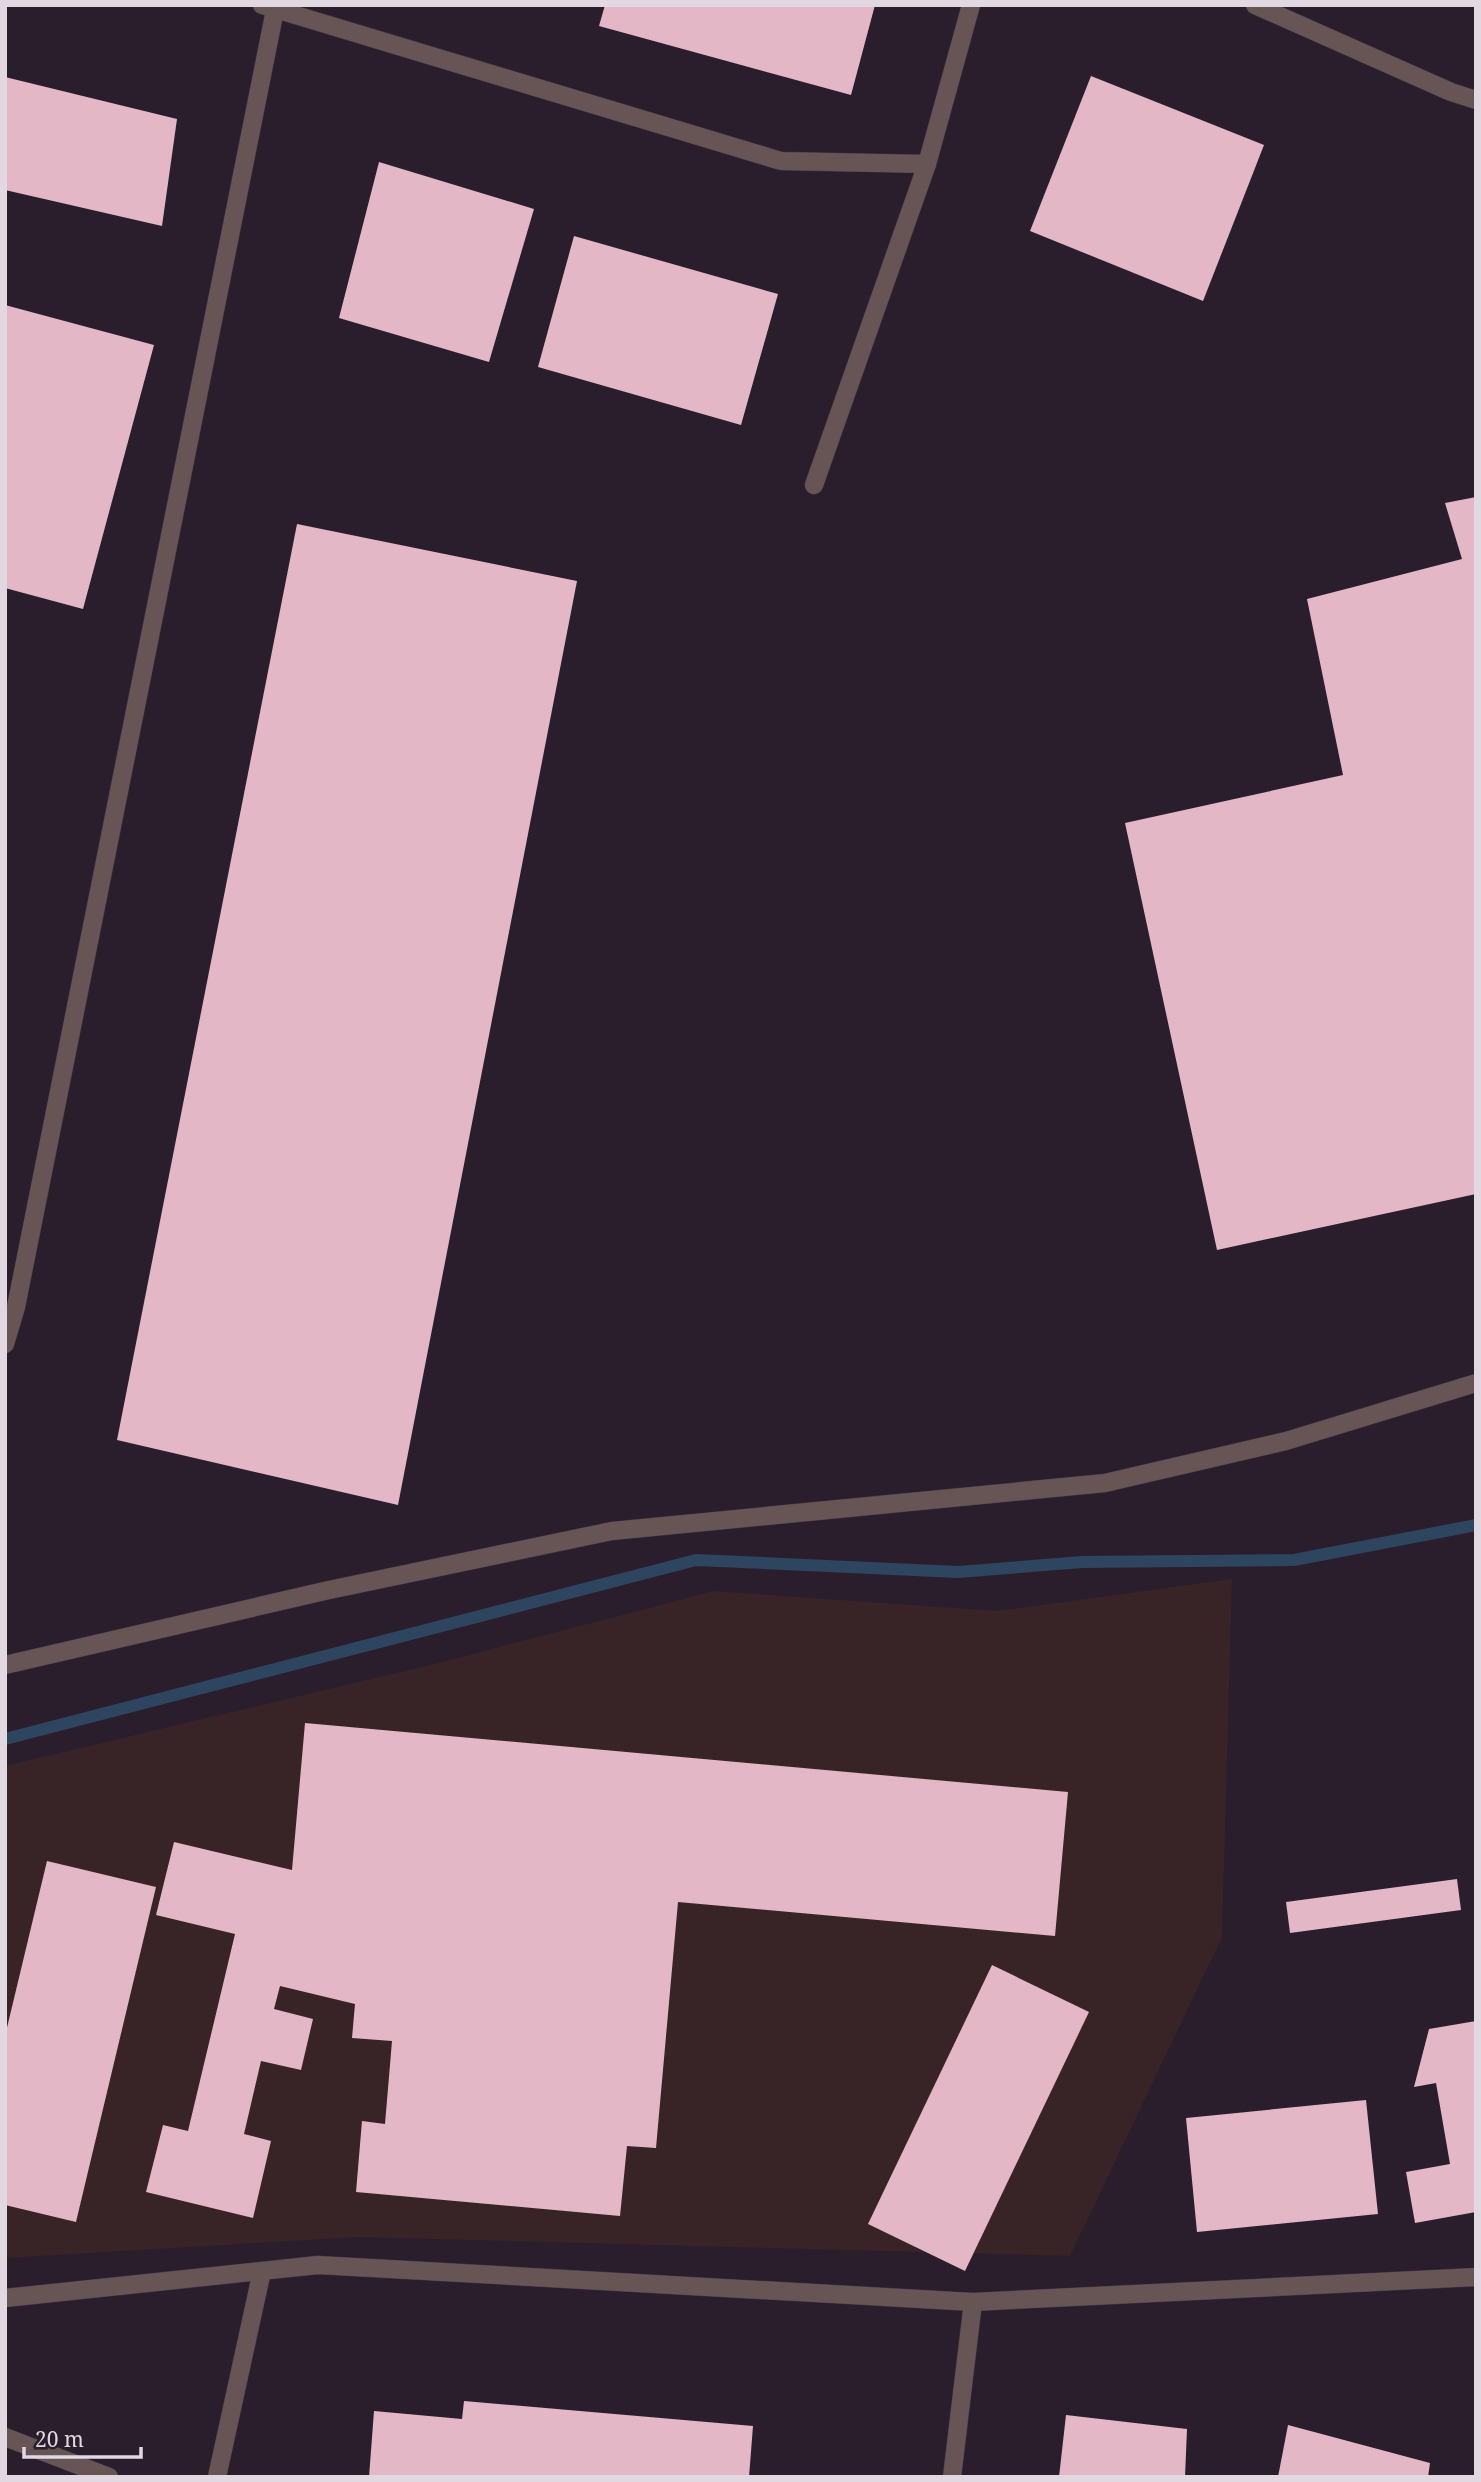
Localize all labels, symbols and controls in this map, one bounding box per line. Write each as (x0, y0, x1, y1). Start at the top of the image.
scale bar (24, 2416, 142, 2460)
text: 20 m (35, 2425, 84, 2453)

